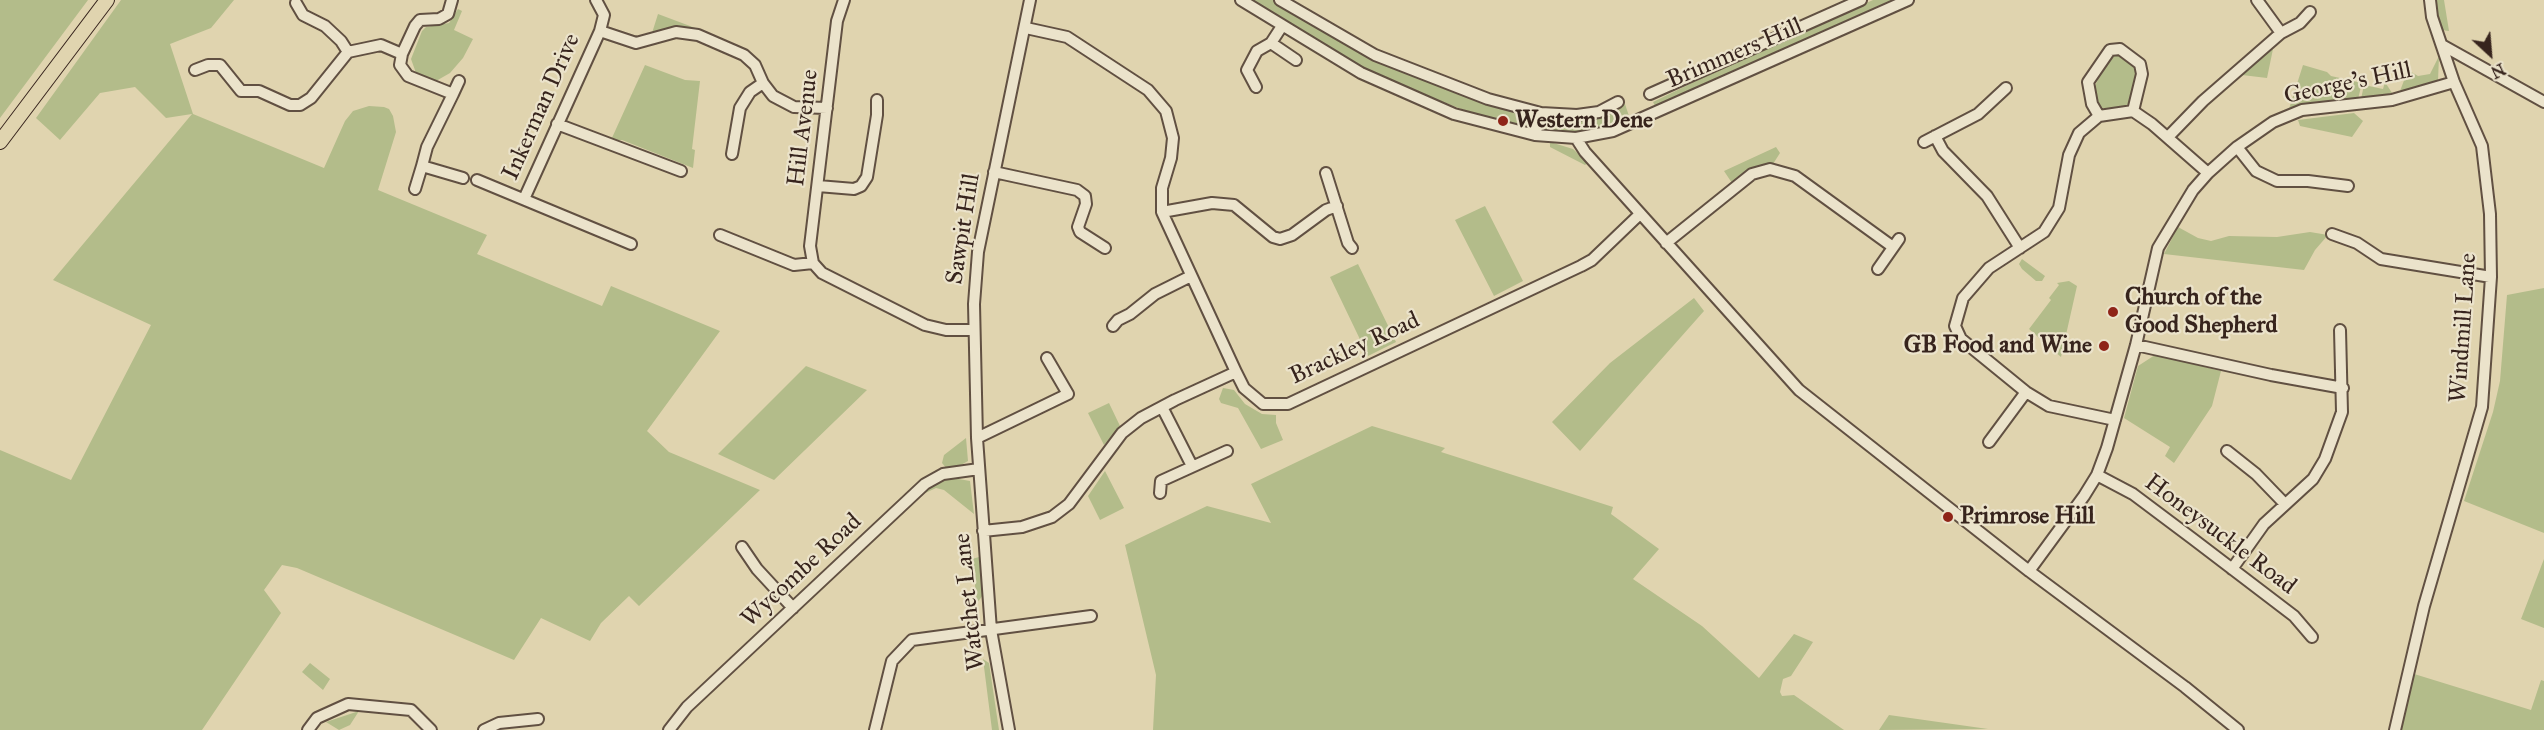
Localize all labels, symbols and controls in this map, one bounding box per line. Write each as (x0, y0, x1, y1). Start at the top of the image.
street label: Brimmers Hill (1663, 12, 1807, 96)
north arrow (2460, 24, 2520, 84)
street label: Inkerman Drive (497, 29, 587, 185)
street label: George's Hill (2281, 56, 2415, 112)
text: N (2488, 59, 2508, 82)
street label: Hill Avenue (783, 68, 825, 188)
place label: Western Dene (1515, 107, 1653, 135)
marker: Western Dene (1496, 114, 1510, 128)
street label: Sawpit Hill (941, 171, 987, 287)
street label: Windmill Lane (2444, 252, 2484, 404)
place label: Church of the Good Shepherd (2125, 284, 2277, 340)
marker: Church of the Good Shepherd (2106, 305, 2120, 319)
street label: Brackley Road (1285, 306, 1425, 392)
place label: GB Food and Wine (1904, 332, 2092, 360)
marker: GB Food and Wine (2097, 339, 2111, 353)
street label: Honeysuckle Road (2139, 469, 2301, 601)
place label: Primrose Hill (1960, 503, 2095, 531)
street label: Wycombe Road (736, 508, 868, 634)
marker: Primrose Hill (1941, 510, 1955, 524)
street label: Watchet Lane (948, 532, 992, 672)

